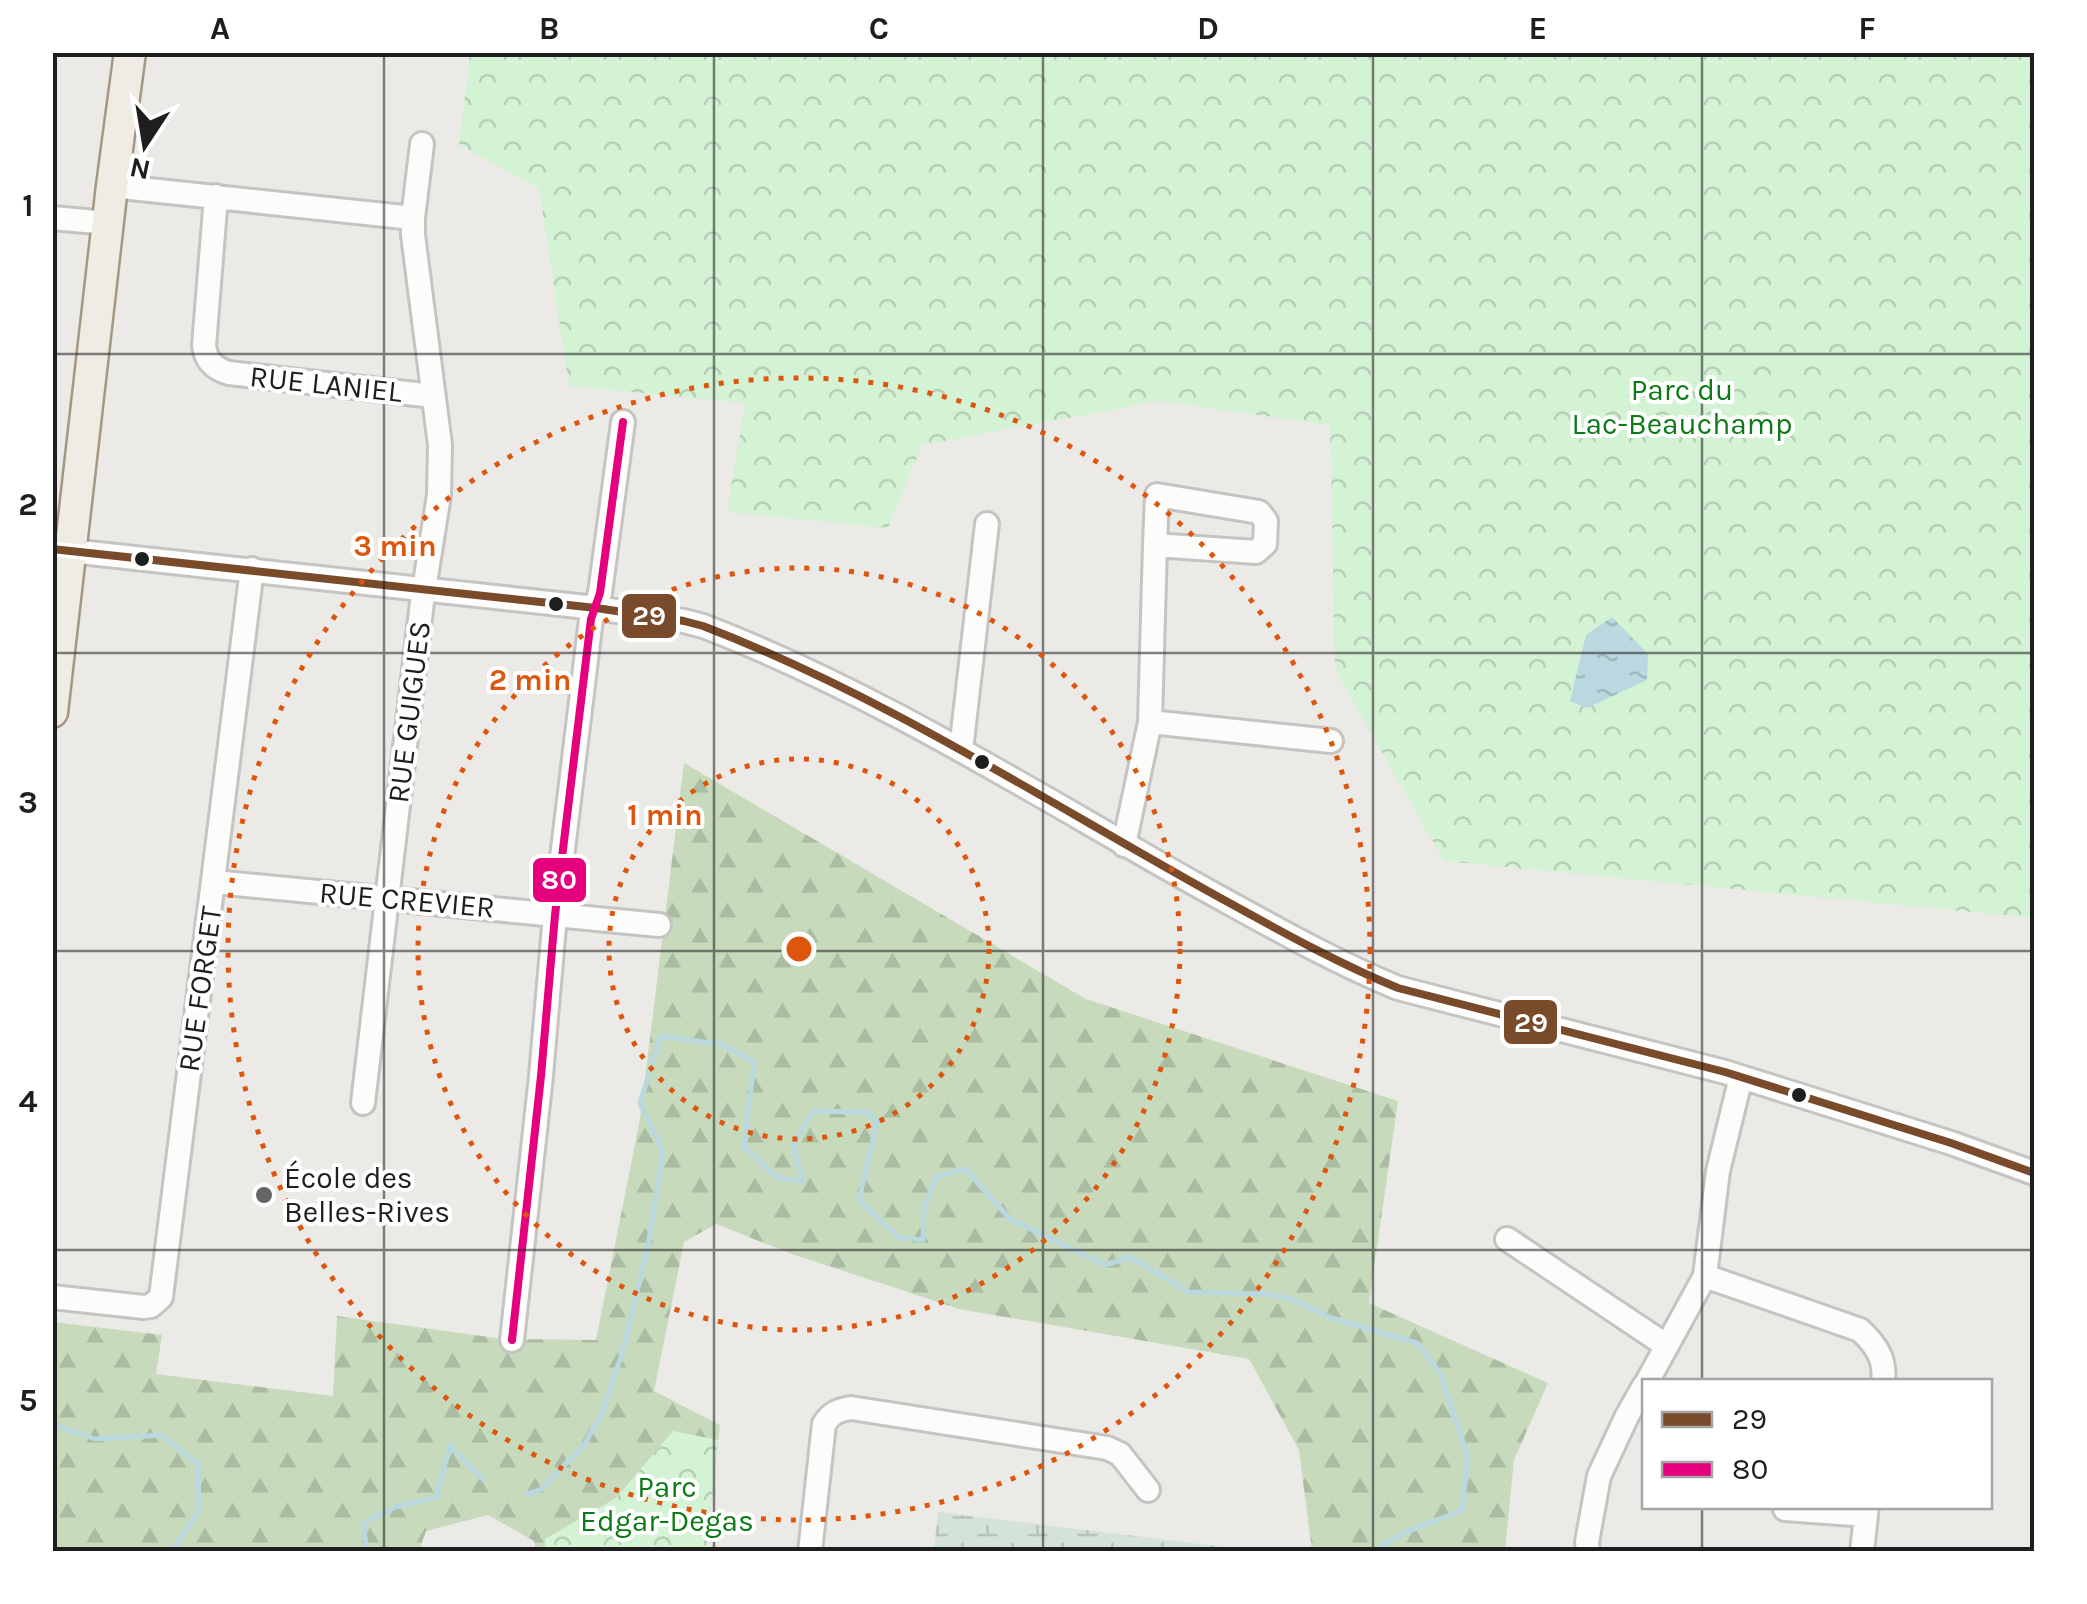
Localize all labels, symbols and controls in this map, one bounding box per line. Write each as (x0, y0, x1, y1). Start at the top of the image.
text: A (210, 10, 230, 47)
text: B (539, 10, 559, 47)
text: C (869, 10, 889, 47)
text: D (1197, 10, 1219, 47)
text: E (1529, 10, 1547, 47)
text: F (1858, 10, 1876, 47)
north arrow (95, 95, 195, 195)
text: N (127, 151, 153, 187)
text: 1 (22, 187, 34, 224)
street label: RUE LANIEL (248, 358, 404, 410)
park label: Parc du Lac-Beauchamp (1572, 372, 1792, 442)
text: 2 (18, 486, 38, 523)
text: 3 min (353, 528, 437, 564)
unlabelled marker (132, 549, 152, 569)
line badge: 29 (620, 592, 678, 640)
unlabelled marker (546, 594, 566, 614)
text: 29 (632, 599, 666, 632)
street label: RUE GUIGUES (380, 619, 438, 805)
text: 2 min (489, 662, 571, 698)
unlabelled marker (972, 752, 992, 772)
text: 3 (18, 784, 38, 821)
text: 1 min (627, 797, 703, 833)
line badge: 80 (531, 856, 588, 904)
text: 80 (541, 863, 577, 896)
street label: RUE CREVIER (318, 874, 496, 926)
street label: RUE FORGET (171, 904, 229, 1074)
centre of rings (781, 931, 817, 967)
line badge: 29 (1502, 998, 1559, 1046)
text: 29 (1514, 1006, 1548, 1039)
text: 4 (18, 1083, 38, 1120)
unlabelled marker (1789, 1085, 1809, 1105)
place label: École des Belles-Rives (284, 1160, 450, 1230)
marker: École des Belles-Rives (253, 1184, 275, 1206)
legend (1642, 1379, 1992, 1509)
text: 5 (19, 1382, 37, 1419)
text: 29 (1732, 1401, 1767, 1437)
text: 80 (1732, 1451, 1768, 1487)
park label: Parc Edgar-Degas (580, 1469, 754, 1539)

